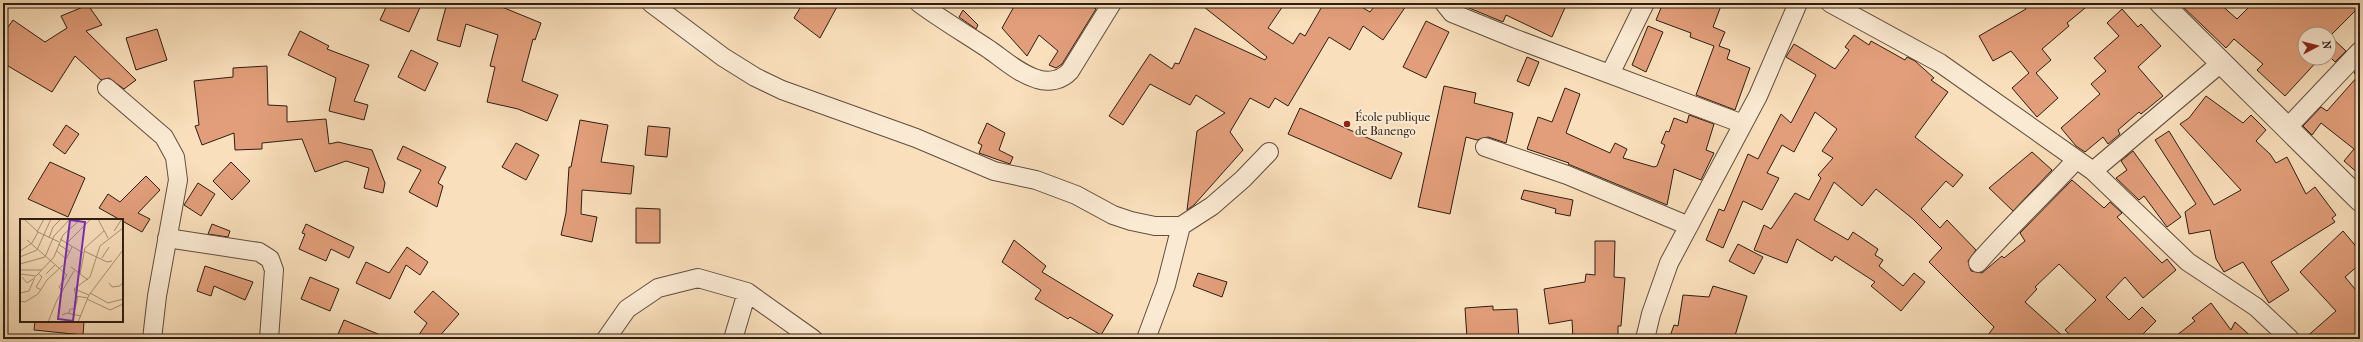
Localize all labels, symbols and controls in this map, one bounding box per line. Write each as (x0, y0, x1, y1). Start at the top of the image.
north arrow (2297, 26, 2337, 66)
text: N (2319, 40, 2333, 50)
place label: École publique de Banengo (1355, 109, 1430, 138)
marker: École publique de Banengo (1342, 119, 1352, 129)
inset map (20, 219, 123, 322)

